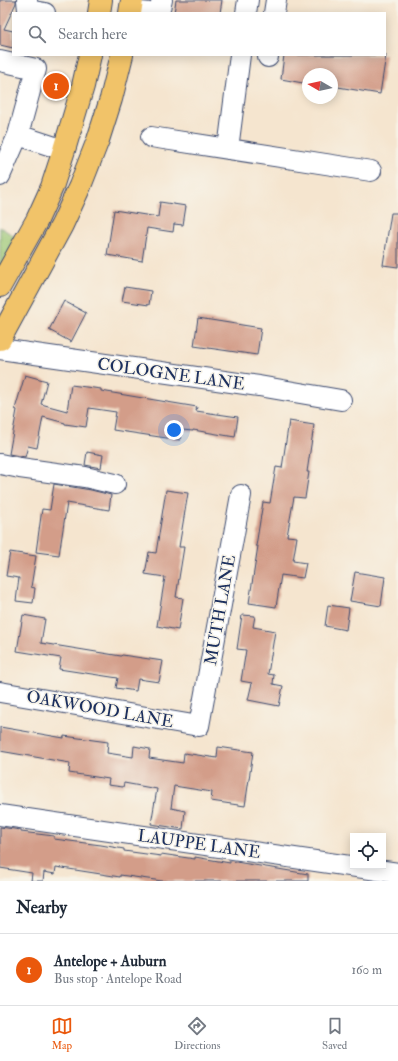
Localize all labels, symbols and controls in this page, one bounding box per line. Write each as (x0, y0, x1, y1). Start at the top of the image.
search box (12, 12, 386, 56)
icon: search (26, 23, 48, 45)
text: Search here (58, 25, 127, 44)
north arrow (302, 68, 338, 104)
pin: 1 (43, 71, 69, 101)
street label: COLOGNE LANE (96, 353, 246, 395)
your location (164, 420, 184, 440)
street label: MUTH LANE (200, 553, 240, 667)
street label: OAKWOOD LANE (25, 686, 175, 732)
street label: LAUPPE LANE (136, 825, 262, 863)
map controls (350, 833, 386, 869)
button: locate (350, 833, 386, 869)
text: Nearby (16, 897, 67, 918)
text: Antelope + Auburn (54, 952, 166, 971)
text: 1 (27, 962, 31, 978)
text: 160 m (351, 962, 382, 978)
text: Bus stop · Antelope Road (54, 971, 182, 987)
tab: Map (51, 1015, 73, 1052)
tab: Directions (174, 1015, 221, 1052)
tab: Saved (322, 1015, 347, 1052)

